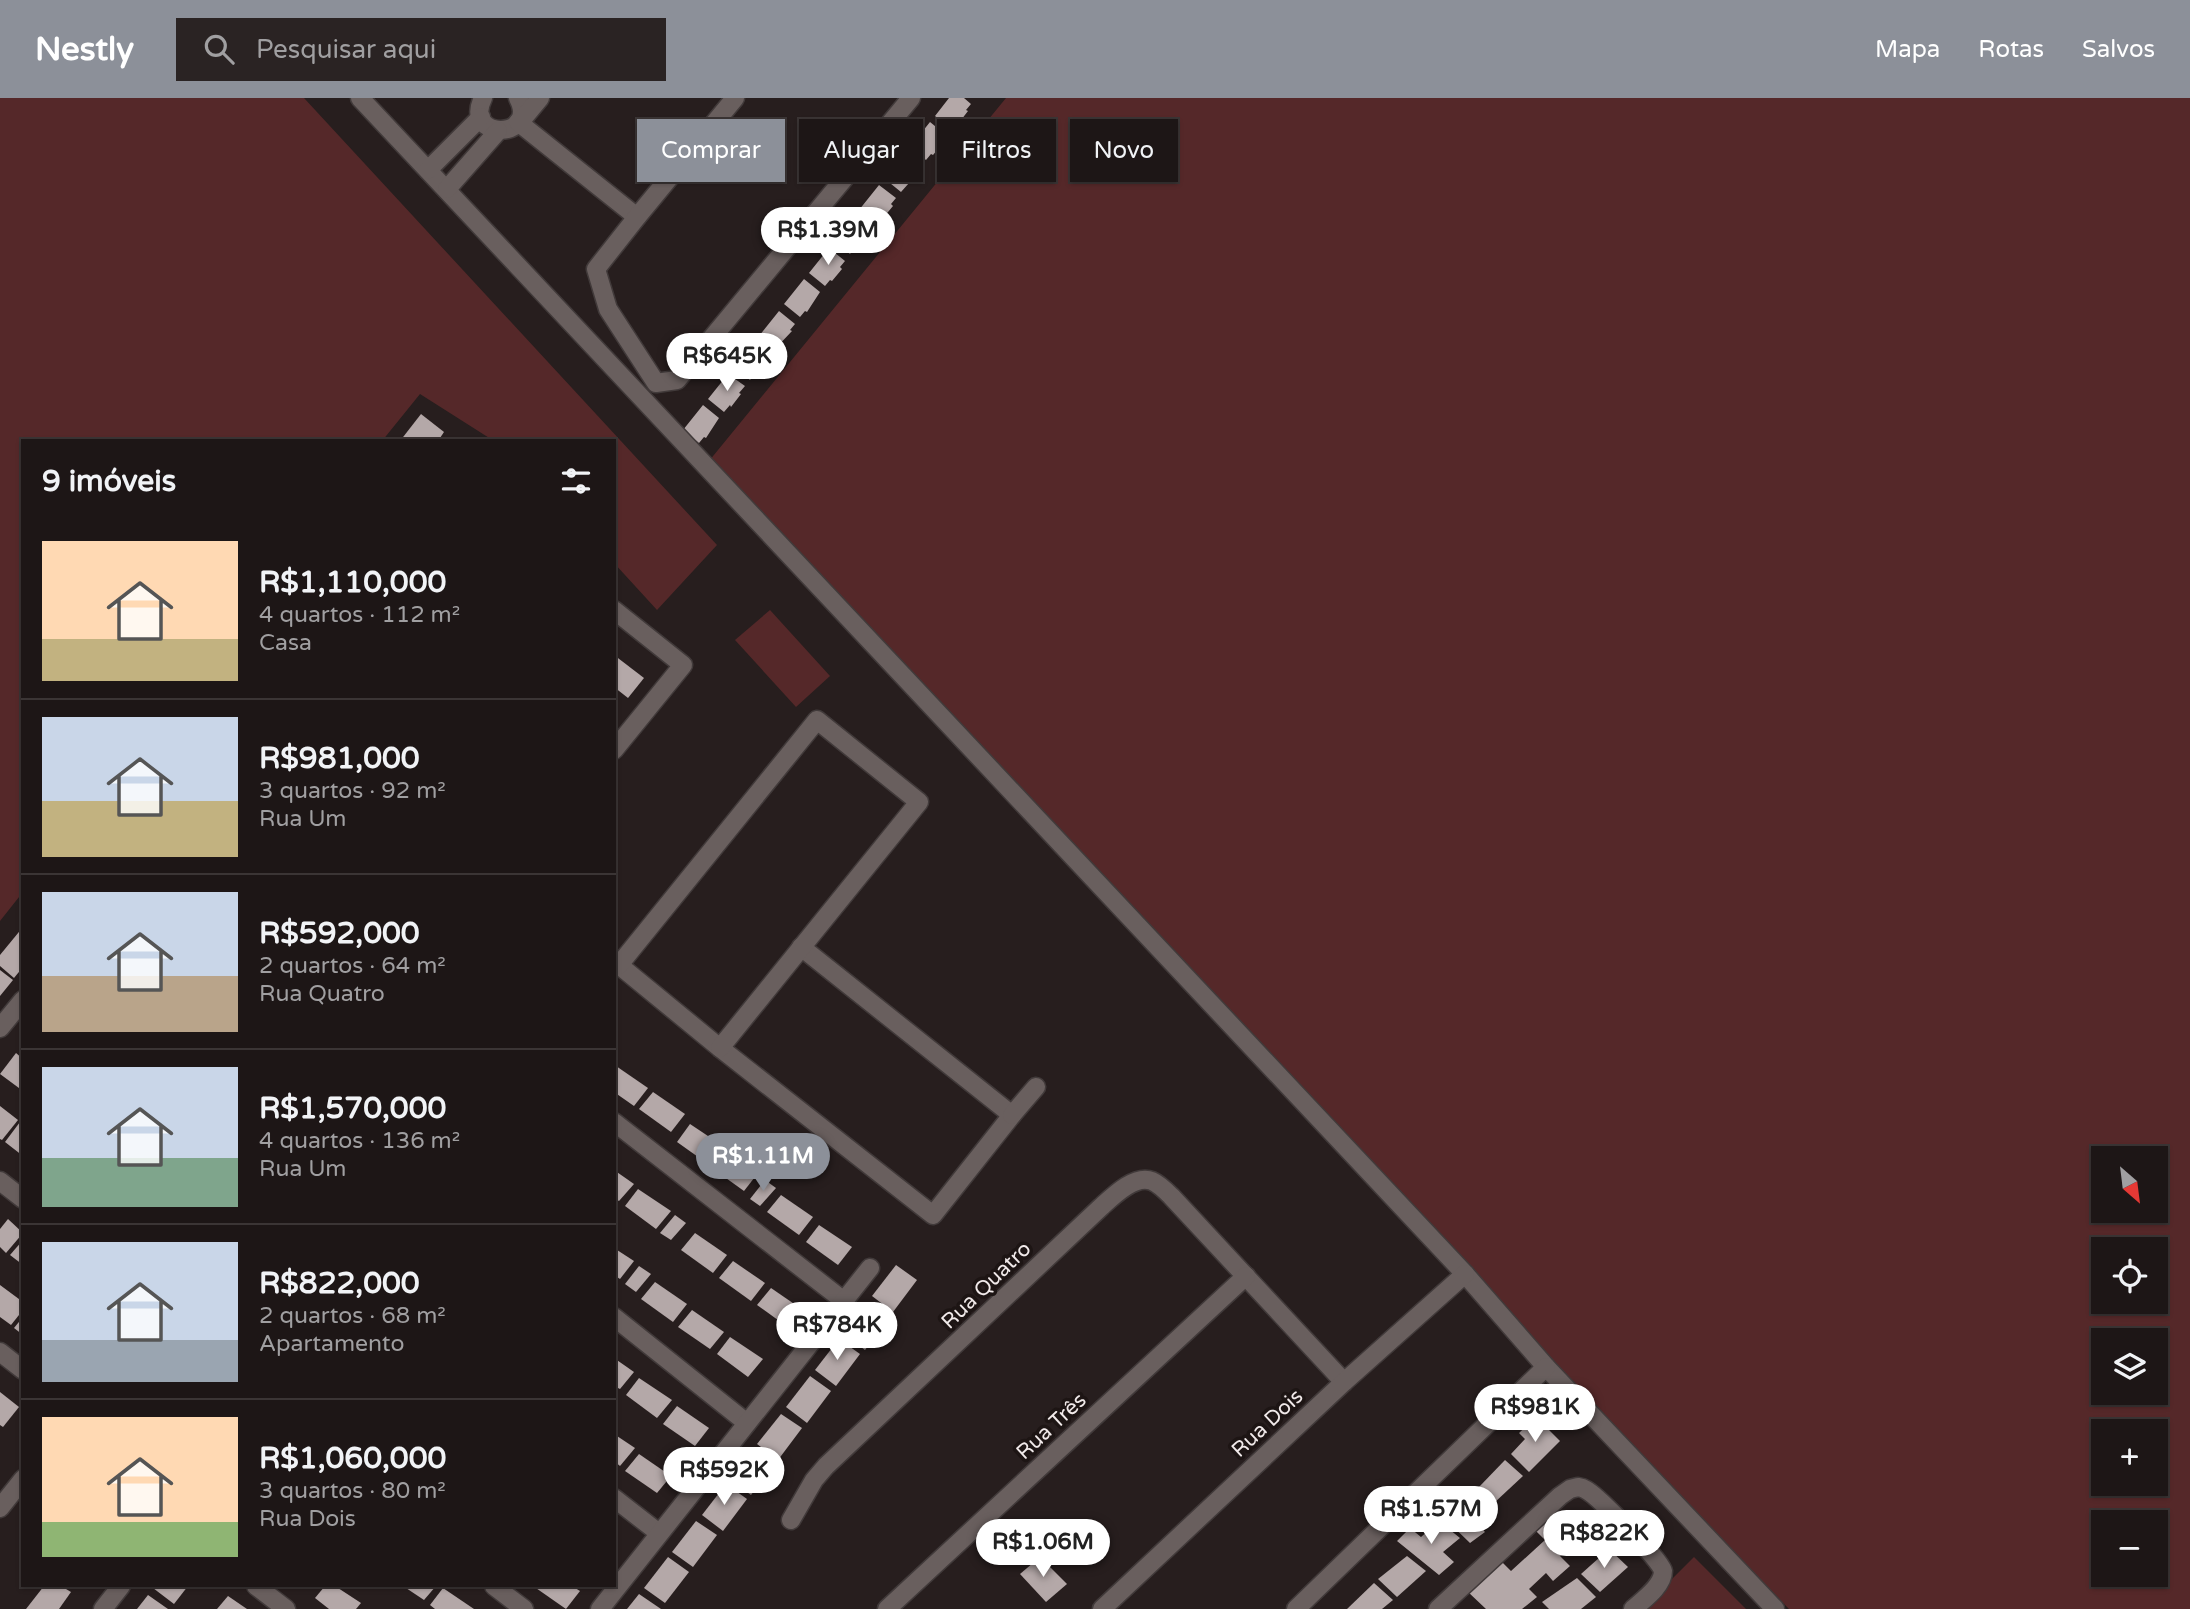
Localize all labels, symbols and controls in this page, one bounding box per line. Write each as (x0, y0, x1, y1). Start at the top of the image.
search box (176, 18, 666, 81)
text: Nestly (35, 30, 134, 69)
icon: search (200, 30, 238, 68)
text: Pesquisar aqui (256, 34, 436, 65)
text: Mapa (1875, 35, 1940, 64)
text: Rotas (1978, 35, 2044, 64)
text: Salvos (2082, 35, 2155, 64)
chip: Comprar (637, 119, 785, 182)
chip: Alugar (799, 119, 923, 182)
chip: Filtros (937, 119, 1056, 182)
chip: Novo (1070, 119, 1178, 182)
pin: R$1.39M (763, 208, 893, 267)
text: R$1.39M (777, 216, 879, 244)
pin: R$645K (670, 334, 784, 393)
text: R$645K (682, 342, 772, 370)
icon: filters (557, 462, 595, 500)
text: 9 imóveis (42, 463, 176, 500)
text: R$1,110,000 (259, 564, 446, 601)
icon: home (98, 569, 182, 653)
text: 4 quartos · 112 m² (259, 601, 460, 629)
text: Casa (259, 629, 312, 657)
text: R$981,000 (259, 740, 420, 777)
icon: home (98, 745, 182, 829)
text: 3 quartos · 92 m² (259, 777, 446, 805)
text: Rua Um (259, 805, 346, 833)
text: R$592,000 (259, 915, 420, 952)
icon: home (98, 920, 182, 1004)
text: 2 quartos · 64 m² (259, 952, 446, 980)
text: Rua Quatro (259, 980, 385, 1008)
text: R$1,570,000 (259, 1090, 446, 1127)
icon: home (98, 1095, 182, 1179)
text: 4 quartos · 136 m² (259, 1127, 460, 1155)
pin: R$1.11M (698, 1134, 828, 1193)
text: R$1.11M (712, 1142, 814, 1170)
north arrow (2091, 1146, 2168, 1223)
map controls (2091, 1146, 2168, 1587)
text: Rua Um (259, 1155, 346, 1183)
street label: Rua Quatro (936, 1237, 1036, 1334)
button: locate (2091, 1237, 2168, 1314)
text: R$822,000 (259, 1265, 420, 1302)
icon: home (98, 1270, 182, 1354)
text: 2 quartos · 68 m² (259, 1302, 446, 1330)
pin: R$784K (780, 1302, 894, 1362)
text: R$784K (792, 1311, 882, 1339)
button: layers (2091, 1328, 2168, 1405)
text: Apartamento (259, 1330, 404, 1358)
street label: Rua Dois (1226, 1384, 1308, 1463)
pin: R$981K (1478, 1384, 1592, 1444)
street label: Rua Três (1011, 1388, 1091, 1465)
text: R$981K (1490, 1393, 1580, 1421)
button: + (2091, 1419, 2168, 1496)
text: R$1,060,000 (259, 1440, 446, 1477)
icon: home (98, 1445, 182, 1529)
pin: R$592K (667, 1448, 781, 1507)
text: R$592K (679, 1456, 769, 1484)
text: 3 quartos · 80 m² (259, 1477, 446, 1505)
pin: R$1.57M (1366, 1486, 1496, 1546)
text: R$1.57M (1380, 1495, 1482, 1523)
text: Rua Dois (259, 1505, 356, 1533)
pin: R$822K (1547, 1510, 1661, 1570)
button: − (2091, 1510, 2168, 1587)
text: R$822K (1559, 1519, 1649, 1547)
pin: R$1.06M (978, 1520, 1108, 1579)
text: R$1.06M (992, 1528, 1094, 1556)

